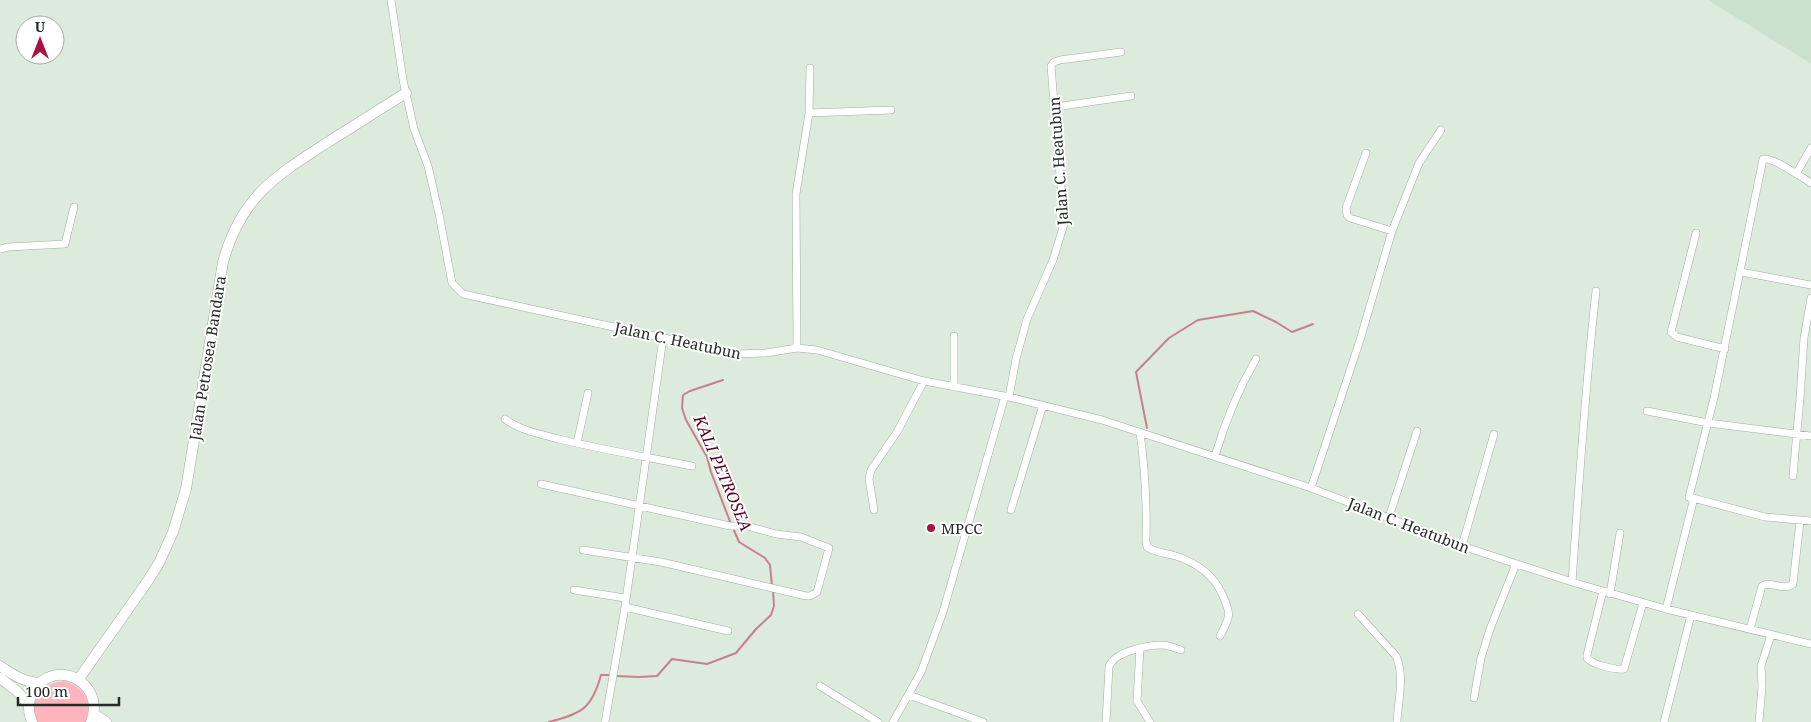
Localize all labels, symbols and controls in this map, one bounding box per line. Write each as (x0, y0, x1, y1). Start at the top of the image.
north arrow (15, 15, 65, 65)
text: U (35, 17, 46, 36)
street label: Jalan C. Heatubun (1044, 96, 1073, 227)
street label: Jalan Petrosea Bandara (184, 274, 230, 443)
street label: Jalan C. Heatubun (612, 317, 743, 363)
water label: KALI PETROSEA (688, 411, 757, 535)
street label: Jalan C. Heatubun (1344, 492, 1473, 558)
place label: MPCC (941, 518, 983, 538)
marker: MPCC (925, 522, 937, 534)
scale bar (18, 674, 119, 706)
text: 100 m (25, 681, 68, 701)

